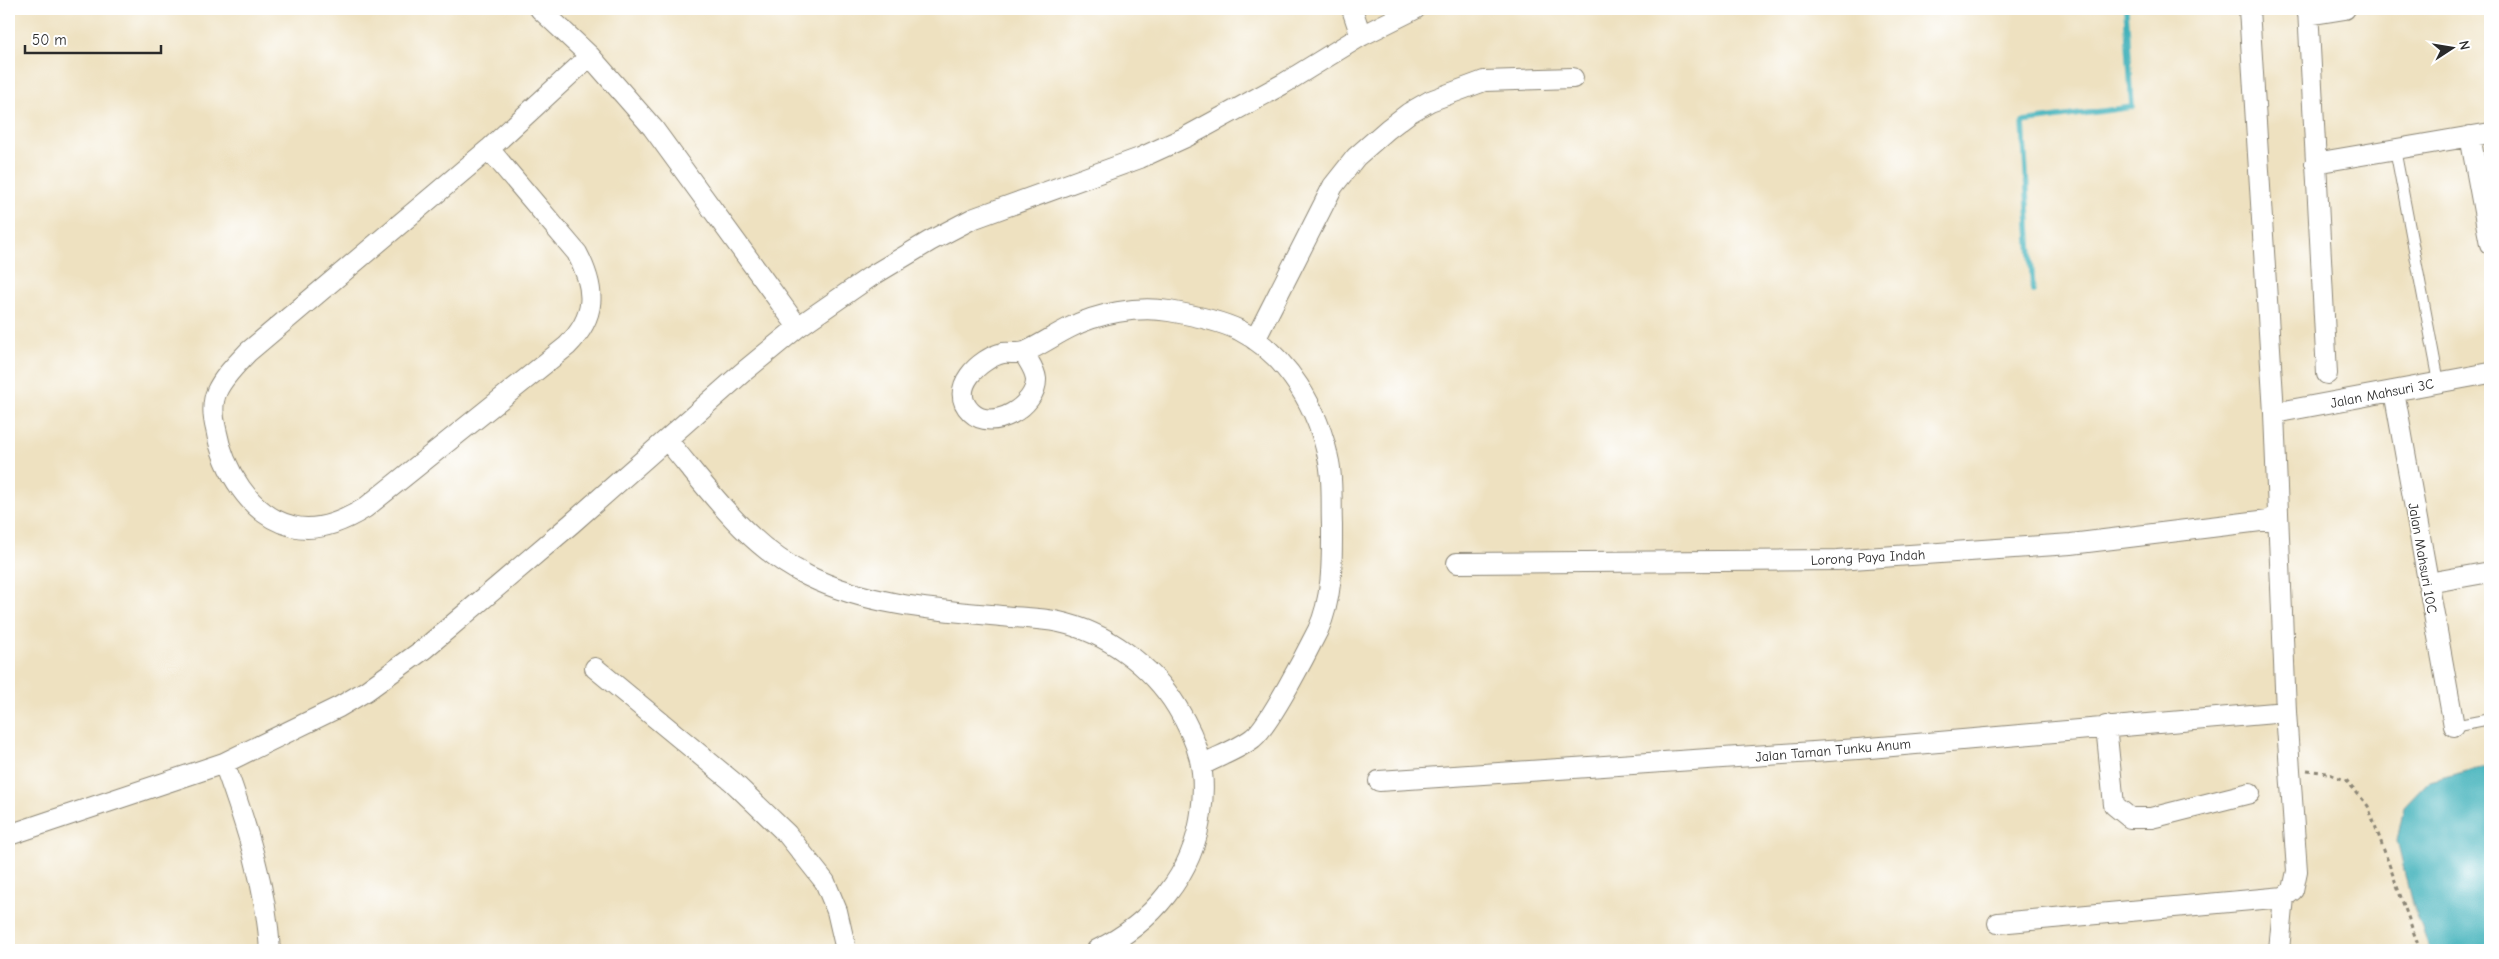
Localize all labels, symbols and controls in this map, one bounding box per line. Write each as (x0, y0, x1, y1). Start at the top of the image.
scale bar (25, 22, 161, 54)
north arrow (2426, 22, 2476, 72)
text: 50 m (32, 31, 67, 49)
text: N (2455, 39, 2473, 52)
street label: Jalan Mahsuri 3C (2329, 375, 2436, 412)
street label: Jalan Mahsuri 10C (2404, 502, 2441, 615)
street label: Lorong Paya Indah (1810, 546, 1926, 569)
street label: Jalan Taman Tunku Anum (1754, 735, 1912, 766)

